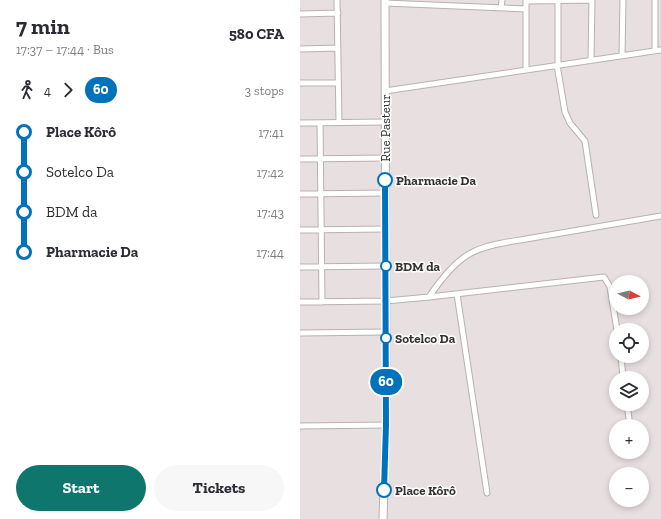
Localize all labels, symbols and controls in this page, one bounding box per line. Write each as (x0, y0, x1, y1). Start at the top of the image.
text: 7 min (16, 13, 70, 40)
text: 580 CFA (229, 25, 284, 43)
text: 17:37 – 17:44 · Bus (16, 42, 114, 57)
icon: walk (16, 79, 38, 101)
icon: forward (57, 79, 79, 101)
text: 60 (93, 81, 109, 98)
text: 4 (44, 83, 51, 98)
text: 3 stops (245, 83, 284, 98)
street label: Rue Pasteur (378, 94, 393, 162)
text: Place Kôrô (46, 123, 116, 141)
text: 17:41 (258, 125, 284, 140)
text: Sotelco Da (46, 163, 114, 181)
text: 17:42 (256, 165, 284, 180)
marker: Pharmacie Da (377, 172, 393, 188)
place label: Pharmacie Da (396, 173, 476, 188)
text: BDM da (46, 203, 98, 221)
text: 17:43 (257, 205, 284, 220)
text: Pharmacie Da (46, 243, 138, 261)
text: 17:44 (256, 245, 284, 260)
place label: BDM da (395, 259, 441, 274)
marker: BDM da (380, 260, 392, 272)
north arrow (609, 275, 649, 315)
map controls (609, 275, 649, 507)
button: locate (609, 323, 649, 363)
place label: Sotelco Da (395, 331, 456, 346)
marker: Sotelco Da (380, 332, 392, 344)
line badge: 60 (368, 369, 404, 395)
button: layers (609, 371, 649, 411)
text: 60 (378, 373, 394, 390)
button: + (609, 419, 649, 459)
button: Start (16, 465, 146, 511)
button: Tickets (154, 465, 284, 511)
button: − (609, 467, 649, 507)
marker: Place Kôrô (376, 482, 392, 498)
place label: Place Kôrô (395, 483, 456, 498)

